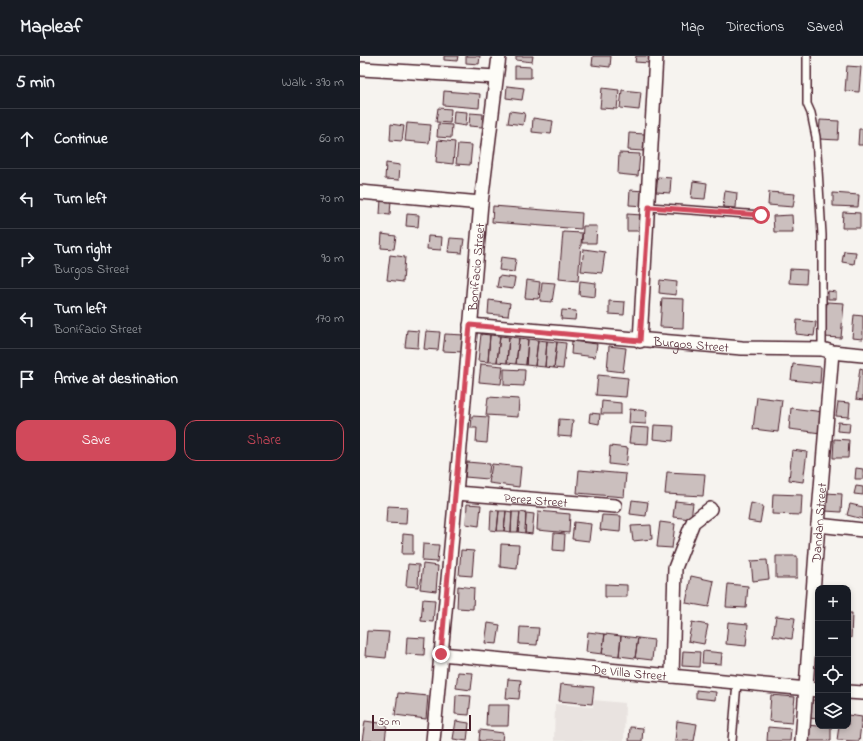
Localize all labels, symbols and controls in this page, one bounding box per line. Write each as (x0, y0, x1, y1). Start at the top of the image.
text: Mapleaf (20, 14, 82, 41)
text: Map (681, 17, 704, 38)
text: Directions (726, 17, 784, 38)
text: Saved (806, 17, 843, 38)
text: 5 min (16, 70, 55, 95)
text: Walk · 390 m (282, 73, 344, 92)
icon: ahead (16, 128, 38, 150)
text: Continue (54, 128, 108, 150)
text: 60 m (319, 129, 344, 148)
icon: left (16, 188, 38, 210)
text: Turn left (54, 188, 107, 210)
text: 70 m (320, 189, 344, 208)
route start (752, 206, 770, 224)
street label: Bonifacio Street (464, 222, 490, 313)
text: Turn right (54, 238, 112, 260)
icon: right (16, 248, 38, 270)
text: 90 m (321, 249, 344, 268)
text: Burgos Street (54, 260, 129, 279)
text: Turn left (54, 298, 107, 320)
icon: left (16, 308, 38, 330)
text: 170 m (316, 309, 344, 328)
text: Bonifacio Street (54, 320, 142, 339)
street label: Burgos Street (652, 332, 730, 358)
icon: arrive (16, 368, 38, 390)
text: Arrive at destination (54, 368, 178, 390)
button: Save (16, 420, 176, 461)
button: Share (184, 420, 344, 461)
street label: Dandan Street (807, 482, 832, 564)
street label: Perez Street (503, 489, 569, 513)
map controls (815, 585, 851, 729)
button: + (815, 585, 851, 621)
button: − (815, 621, 851, 657)
route end (432, 645, 450, 663)
button: locate (815, 657, 851, 693)
street label: De Villa Street (590, 660, 668, 687)
button: layers (815, 693, 851, 729)
scale bar (372, 713, 471, 732)
text: 50 m (378, 714, 400, 730)

